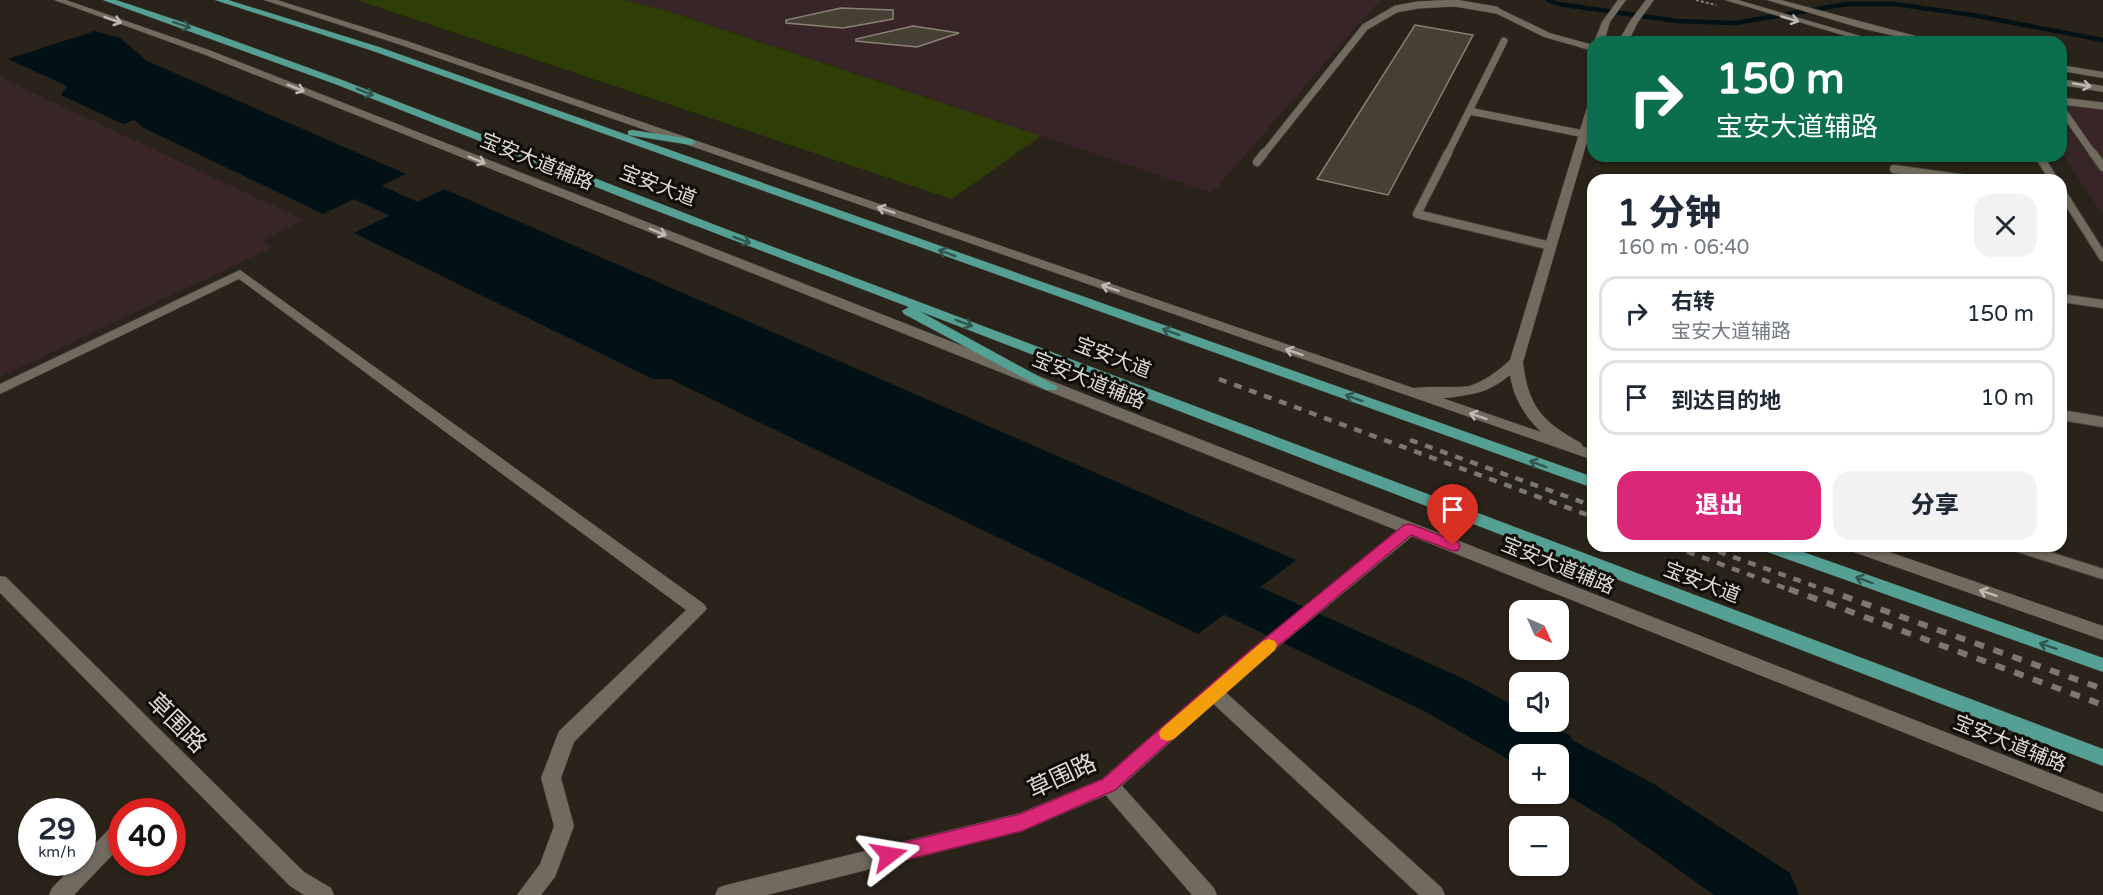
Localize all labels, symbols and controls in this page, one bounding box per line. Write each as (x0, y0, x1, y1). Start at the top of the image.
one-way arrow (1780, 13, 1799, 25)
one-way arrow (103, 15, 122, 26)
one-way arrow (172, 21, 191, 32)
text: 150 m (1716, 54, 1845, 105)
icon: right (1617, 60, 1695, 138)
one-way arrow (2072, 80, 2091, 91)
one-way arrow (286, 83, 305, 94)
one-way arrow (355, 87, 374, 98)
text: 宝安大道辅路 (1716, 111, 1878, 144)
street label: 宝安大道辅路 (476, 128, 597, 196)
one-way arrow (467, 155, 486, 166)
street label: 宝安大道 (616, 160, 699, 211)
text: 1 分钟 (1617, 192, 1721, 235)
button: close (1974, 194, 2037, 257)
one-way arrow (877, 203, 896, 214)
one-way arrow (648, 227, 667, 238)
one-way arrow (733, 235, 751, 246)
text: 160 m · 06:40 (1617, 236, 1749, 260)
one-way arrow (939, 246, 957, 257)
one-way arrow (1101, 281, 1120, 292)
text: 右转 (1671, 289, 1715, 315)
icon: right (1620, 297, 1653, 330)
text: 150 m (1967, 301, 2034, 327)
one-way arrow (954, 319, 973, 330)
text: 宝安大道辅路 (1671, 320, 1791, 344)
one-way arrow (1162, 326, 1181, 337)
street label: 宝安大道 (1071, 332, 1154, 383)
one-way arrow (1285, 345, 1304, 356)
street label: 宝安大道辅路 (1028, 347, 1149, 415)
icon: arrive (1620, 381, 1653, 414)
text: 10 m (1980, 385, 2034, 411)
text: 到达目的地 (1671, 388, 1781, 414)
one-way arrow (1346, 391, 1364, 402)
one-way arrow (1469, 409, 1488, 420)
one-way arrow (1529, 457, 1548, 468)
button: 退出 (1617, 471, 1821, 540)
button: 分享 (1833, 471, 2037, 540)
pin (1427, 484, 1478, 546)
icon: arrive (1436, 493, 1469, 526)
street label: 宝安大道辅路 (1497, 532, 1618, 600)
street label: 宝安大道 (1660, 557, 1743, 608)
one-way arrow (1855, 574, 1874, 585)
one-way arrow (1979, 586, 1998, 597)
north arrow (1509, 600, 1569, 660)
map controls (1509, 600, 1569, 876)
one-way arrow (2039, 639, 2058, 650)
button: sound (1509, 672, 1569, 732)
street label: 草围路 (141, 688, 212, 759)
street label: 宝安大道辅路 (1949, 710, 2070, 778)
button: + (1509, 744, 1569, 804)
street label: 草围路 (1023, 748, 1101, 805)
speed limit sign: 40 (108, 798, 186, 876)
text: 29 (38, 811, 76, 848)
button: − (1509, 816, 1569, 876)
position arrow (857, 823, 921, 887)
text: km/h (38, 843, 76, 861)

